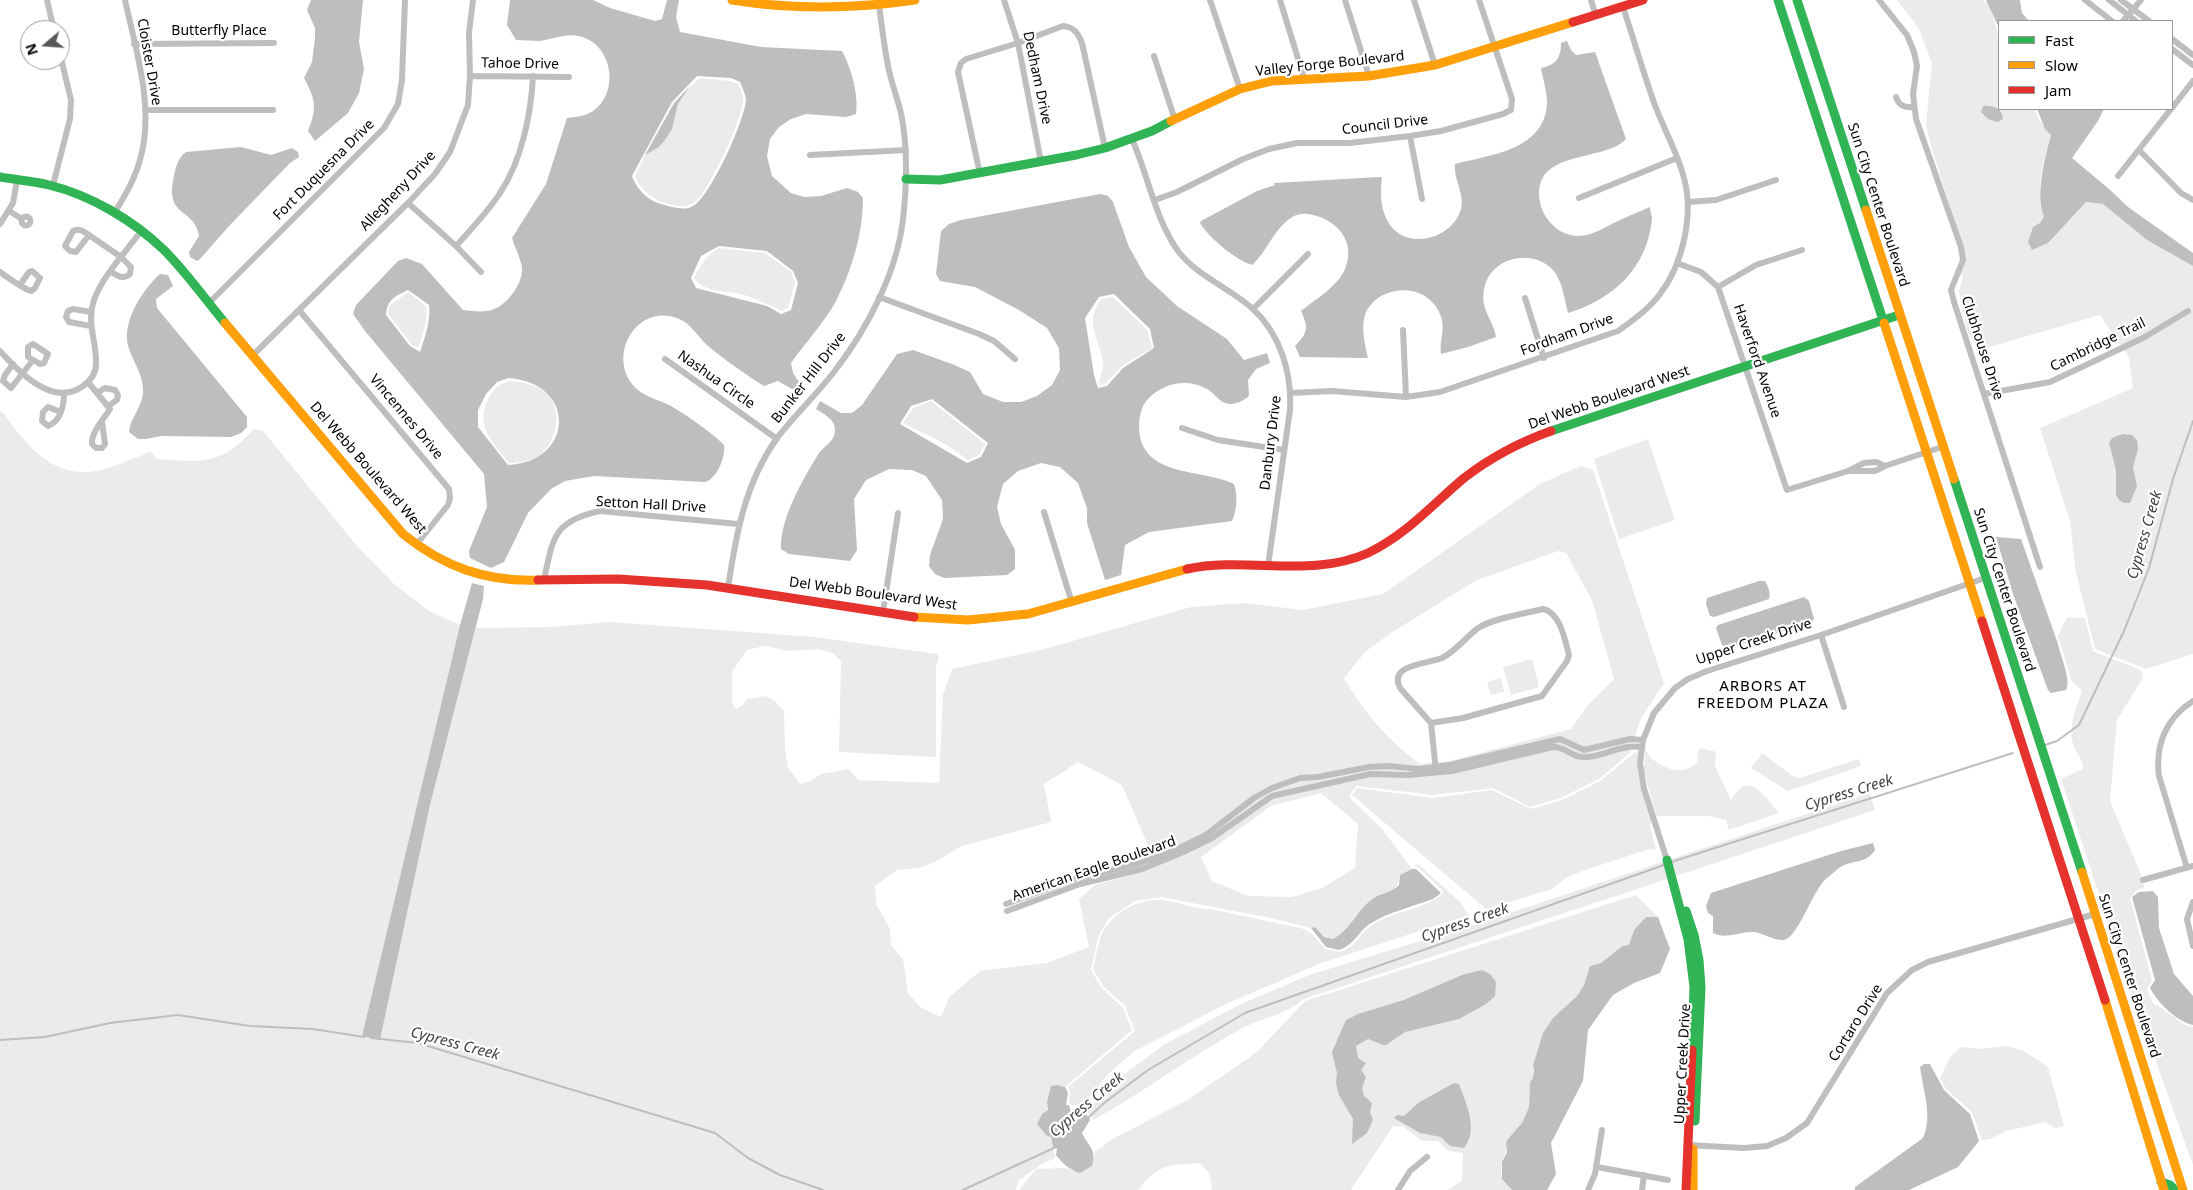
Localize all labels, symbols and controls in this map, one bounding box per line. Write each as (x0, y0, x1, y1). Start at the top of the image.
street label: Cloister Drive (133, 17, 165, 107)
north arrow (20, 20, 70, 70)
legend (1998, 20, 2173, 110)
street label: Butterfly Place (171, 23, 267, 39)
street label: Dedham Drive (1019, 30, 1055, 126)
text: Fast (2045, 30, 2074, 50)
text: N (20, 41, 42, 58)
street label: Valley Forge Boulevard (1255, 48, 1405, 80)
street label: Tahoe Drive (481, 55, 559, 73)
text: Slow (2045, 55, 2078, 75)
text: Jam (2045, 80, 2072, 100)
street label: Council Drive (1341, 111, 1429, 139)
street label: Fort Duquesna Drive (270, 116, 378, 224)
street label: Sun City Center Boulevard (1844, 121, 1912, 289)
street label: Allegheny Drive (357, 148, 439, 234)
street label: Clubhouse Drive (1957, 294, 2007, 402)
street label: Haverford Avenue (1730, 302, 1784, 420)
street label: Fordham Drive (1518, 310, 1616, 360)
street label: Cambridge Trail (2047, 315, 2149, 375)
street label: Bunker Hill Drive (768, 329, 850, 427)
street label: Nashua Circle (674, 347, 758, 413)
street label: Del Webb Boulevard West (1526, 362, 1692, 434)
street label: Vincennes Drive (366, 371, 446, 463)
street label: Danbury Drive (1257, 395, 1285, 491)
street label: Del Webb Boulevard West (306, 399, 430, 537)
water label: Cypress Creek (2124, 489, 2166, 581)
street label: Setton Hall Drive (596, 494, 706, 516)
street label: Sun City Center Boulevard (1970, 506, 2038, 674)
street label: Del Webb Boulevard West (788, 574, 958, 614)
street label: Upper Creek Drive (1694, 615, 1814, 669)
district label: ARBORS AT FREEDOM PLAZA (1696, 678, 1830, 713)
water label: Cypress Creek (1803, 771, 1895, 815)
street label: American Eagle Boulevard (1010, 833, 1178, 905)
street label: Sun City Center Boulevard (2095, 892, 2163, 1060)
water label: Cypress Creek (1419, 900, 1511, 946)
street label: Cortaro Drive (1825, 981, 1887, 1065)
street label: Upper Creek Drive (1671, 1003, 1695, 1125)
water label: Cypress Creek (409, 1023, 501, 1065)
water label: Cypress Creek (1046, 1069, 1128, 1141)

